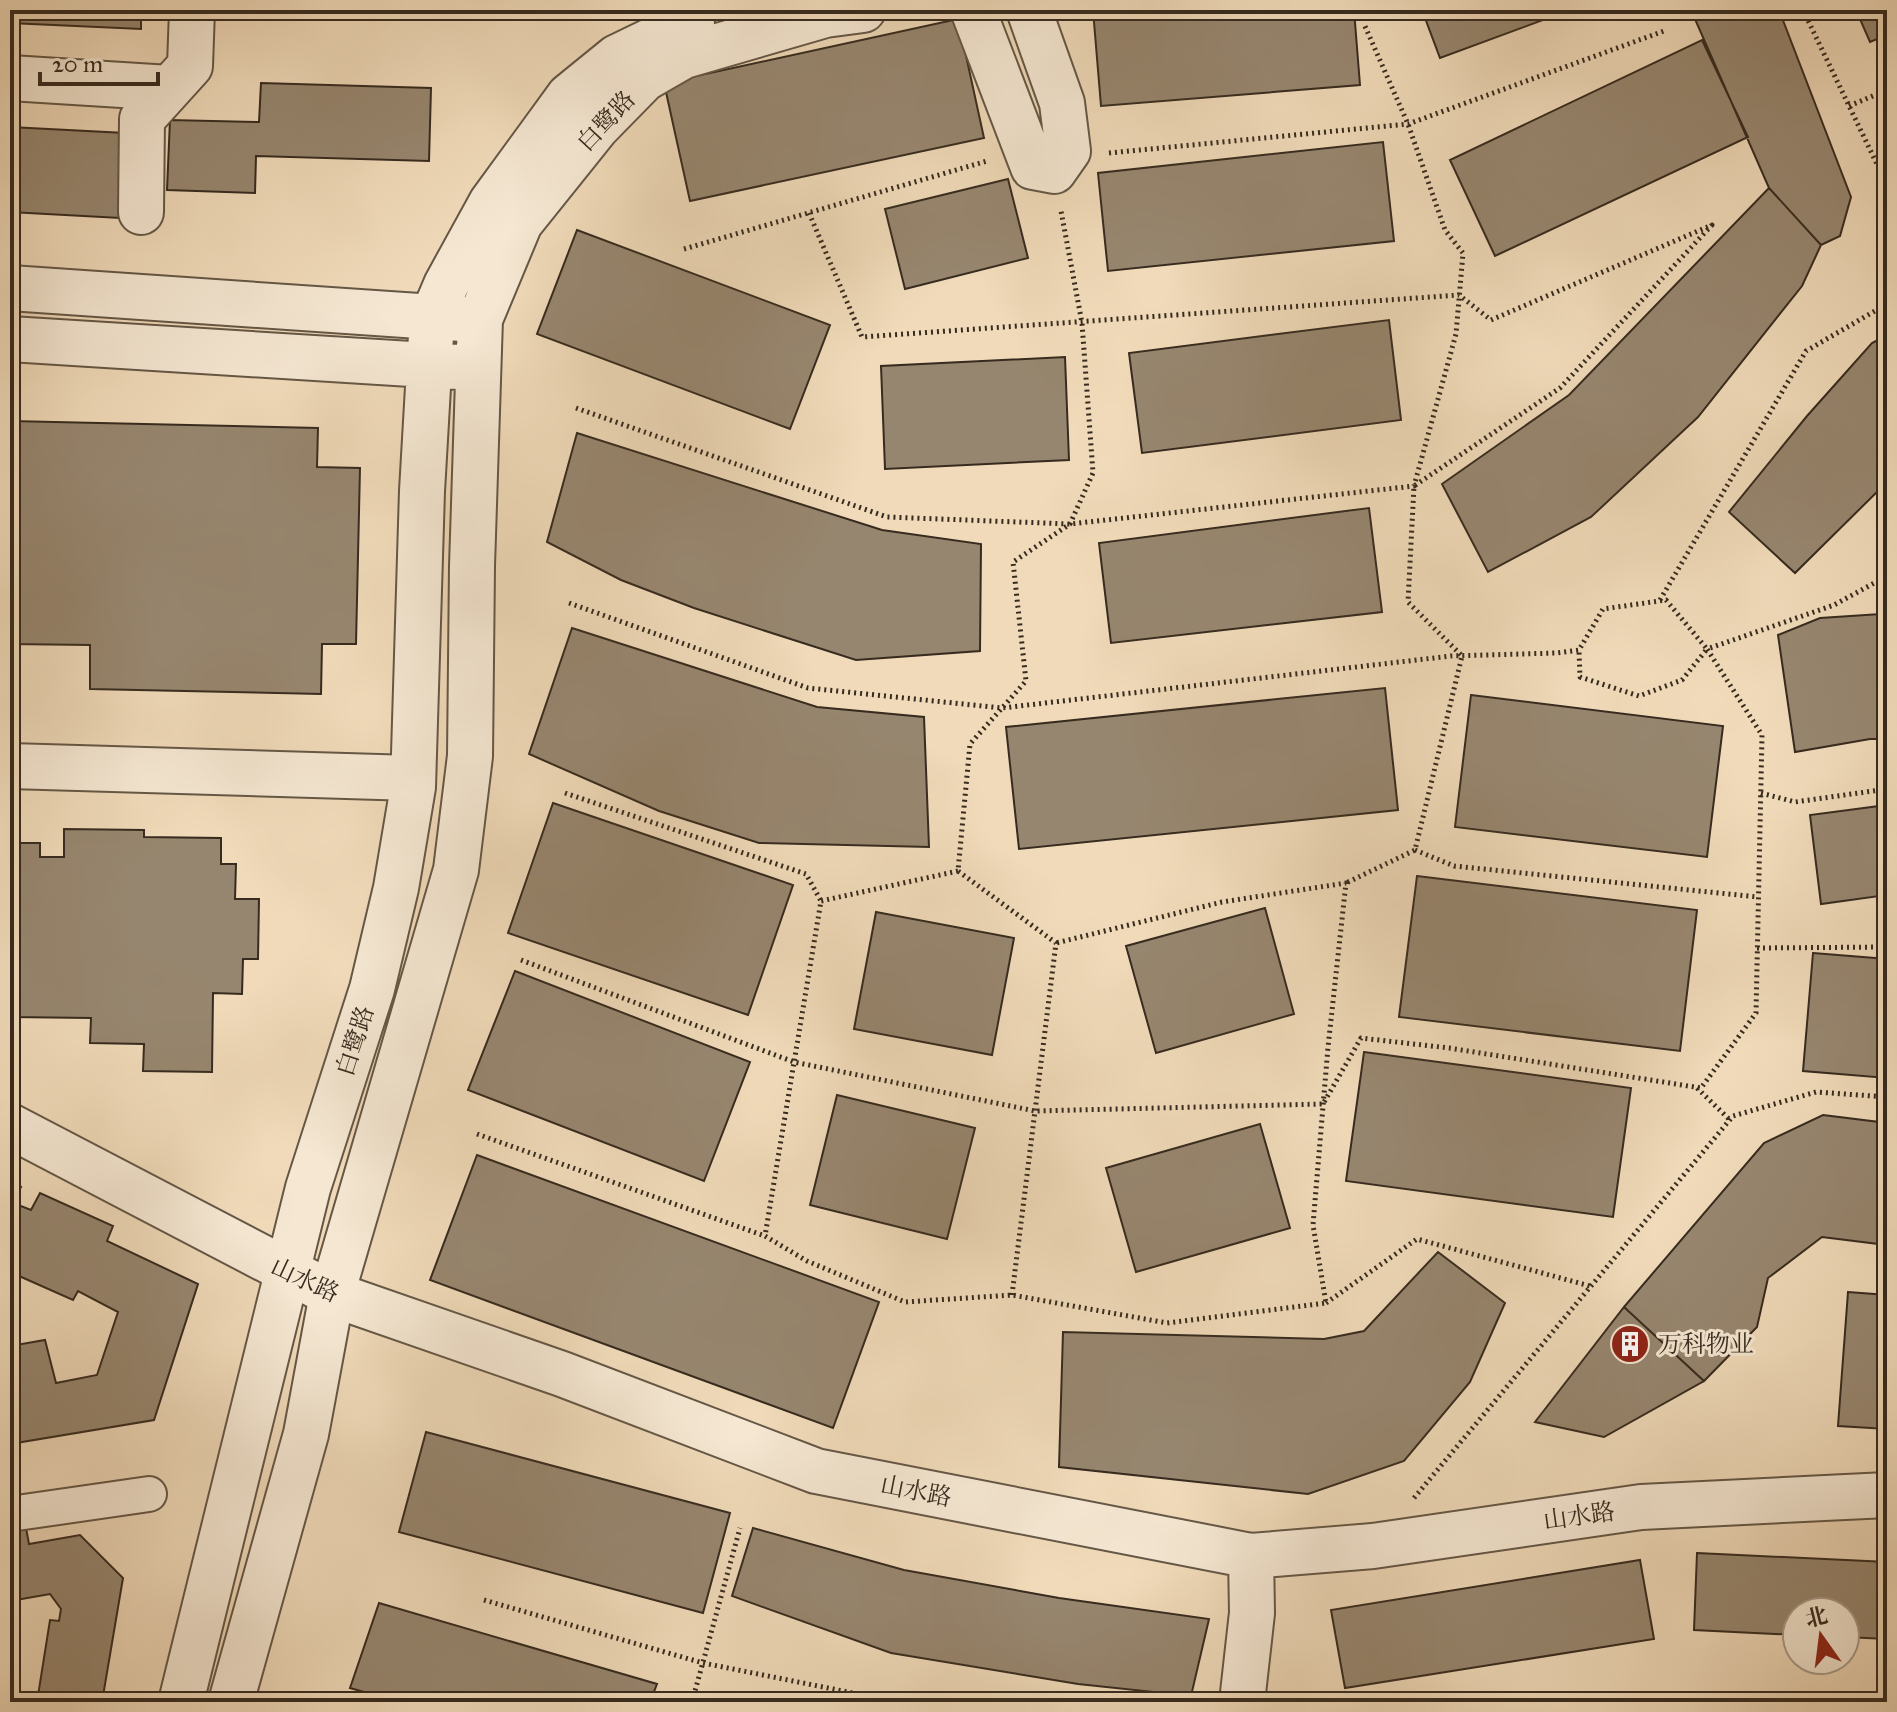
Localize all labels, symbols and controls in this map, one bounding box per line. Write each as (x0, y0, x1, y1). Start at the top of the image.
scale bar (40, 36, 158, 86)
text: 20 m (52, 49, 103, 79)
street label: 白鹭路 (570, 84, 642, 158)
street label: 白鹭路 (330, 1002, 380, 1080)
street label: 山水路 (266, 1251, 344, 1309)
building icon: 万科物业 (1609, 1323, 1651, 1365)
place label: 万科物业 (1658, 1329, 1754, 1359)
street label: 山水路 (878, 1469, 954, 1513)
street label: 山水路 (1541, 1496, 1617, 1536)
north arrow (1781, 1596, 1861, 1676)
text: 北 (1802, 1601, 1830, 1633)

